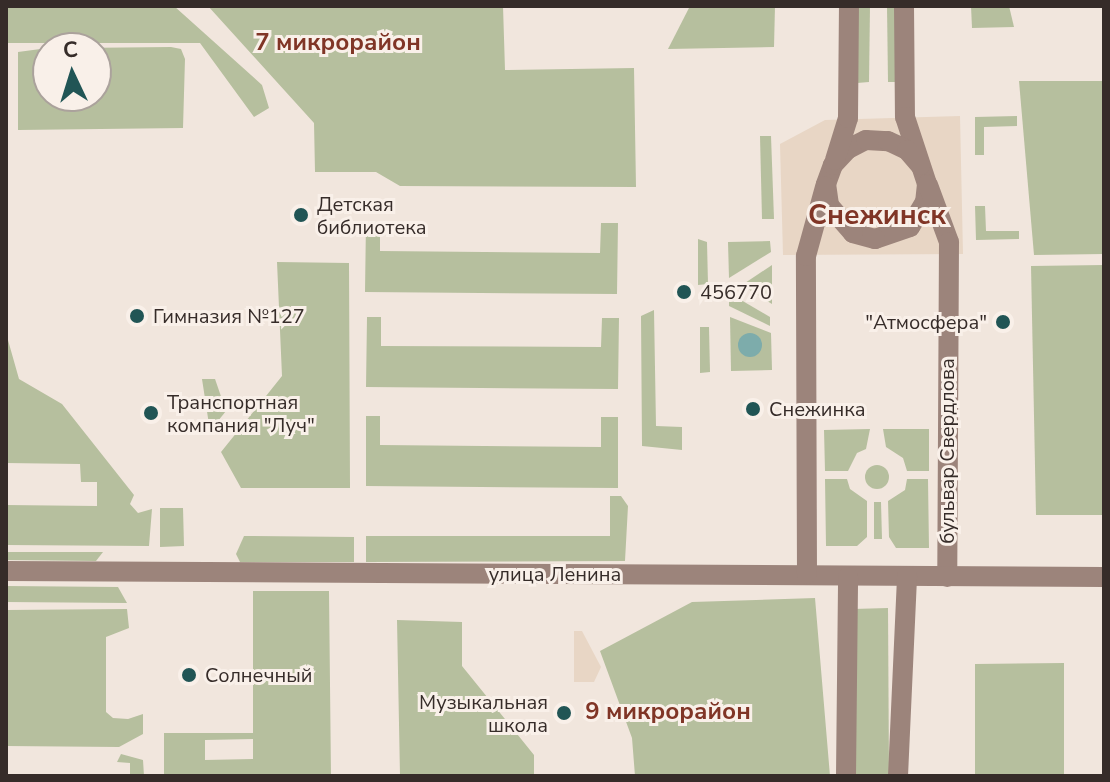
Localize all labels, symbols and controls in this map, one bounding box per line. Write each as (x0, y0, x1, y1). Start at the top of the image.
district label: 7 микрорайон (255, 29, 421, 57)
north arrow (32, 32, 112, 112)
text: С (62, 35, 79, 66)
place label: Детская библиотека (317, 192, 427, 239)
district label: Снежинск (808, 198, 946, 232)
marker: Детская библиотека (292, 206, 310, 224)
place label: 456770 (700, 280, 772, 304)
marker: 456770 (675, 283, 693, 301)
place label: Гимназия №127 (153, 304, 305, 328)
marker: Гимназия №127 (128, 307, 146, 325)
place label: "Атмосфера" (865, 310, 987, 334)
marker: "Атмосфера" (994, 313, 1012, 331)
street label: бульвар Свердлова (935, 358, 959, 544)
place label: Транспортная компания "Луч" (167, 390, 315, 437)
place label: Снежинка (769, 397, 865, 421)
marker: Снежинка (744, 400, 762, 418)
marker: Транспортная компания "Луч" (142, 404, 160, 422)
street label: улица Ленина (489, 562, 621, 586)
place label: Солнечный (205, 663, 312, 687)
marker: Солнечный (180, 666, 198, 684)
place label: Музыкальная школа (419, 690, 548, 737)
district label: 9 микрорайон (585, 698, 751, 726)
marker: Музыкальная школа (555, 704, 573, 722)

